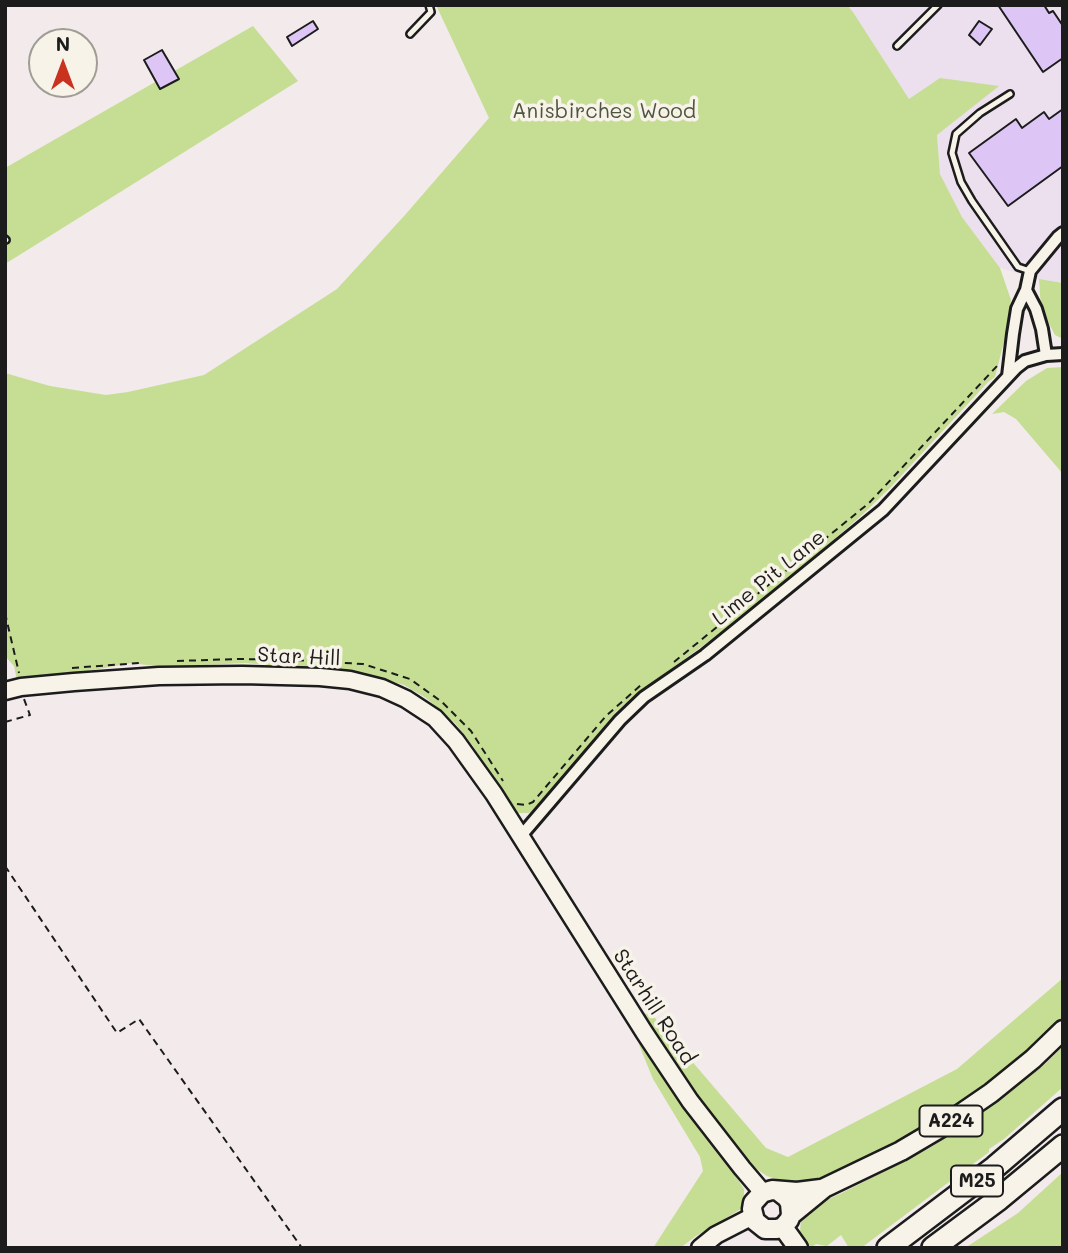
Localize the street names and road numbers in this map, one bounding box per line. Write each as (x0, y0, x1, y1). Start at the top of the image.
street label: Lime Pit Lane (707, 525, 831, 631)
street label: Star Hill (257, 642, 341, 672)
street label: Starhill Road (607, 945, 701, 1069)
road number: A224 (920, 1106, 982, 1136)
road number: M25 (951, 1166, 1003, 1196)

